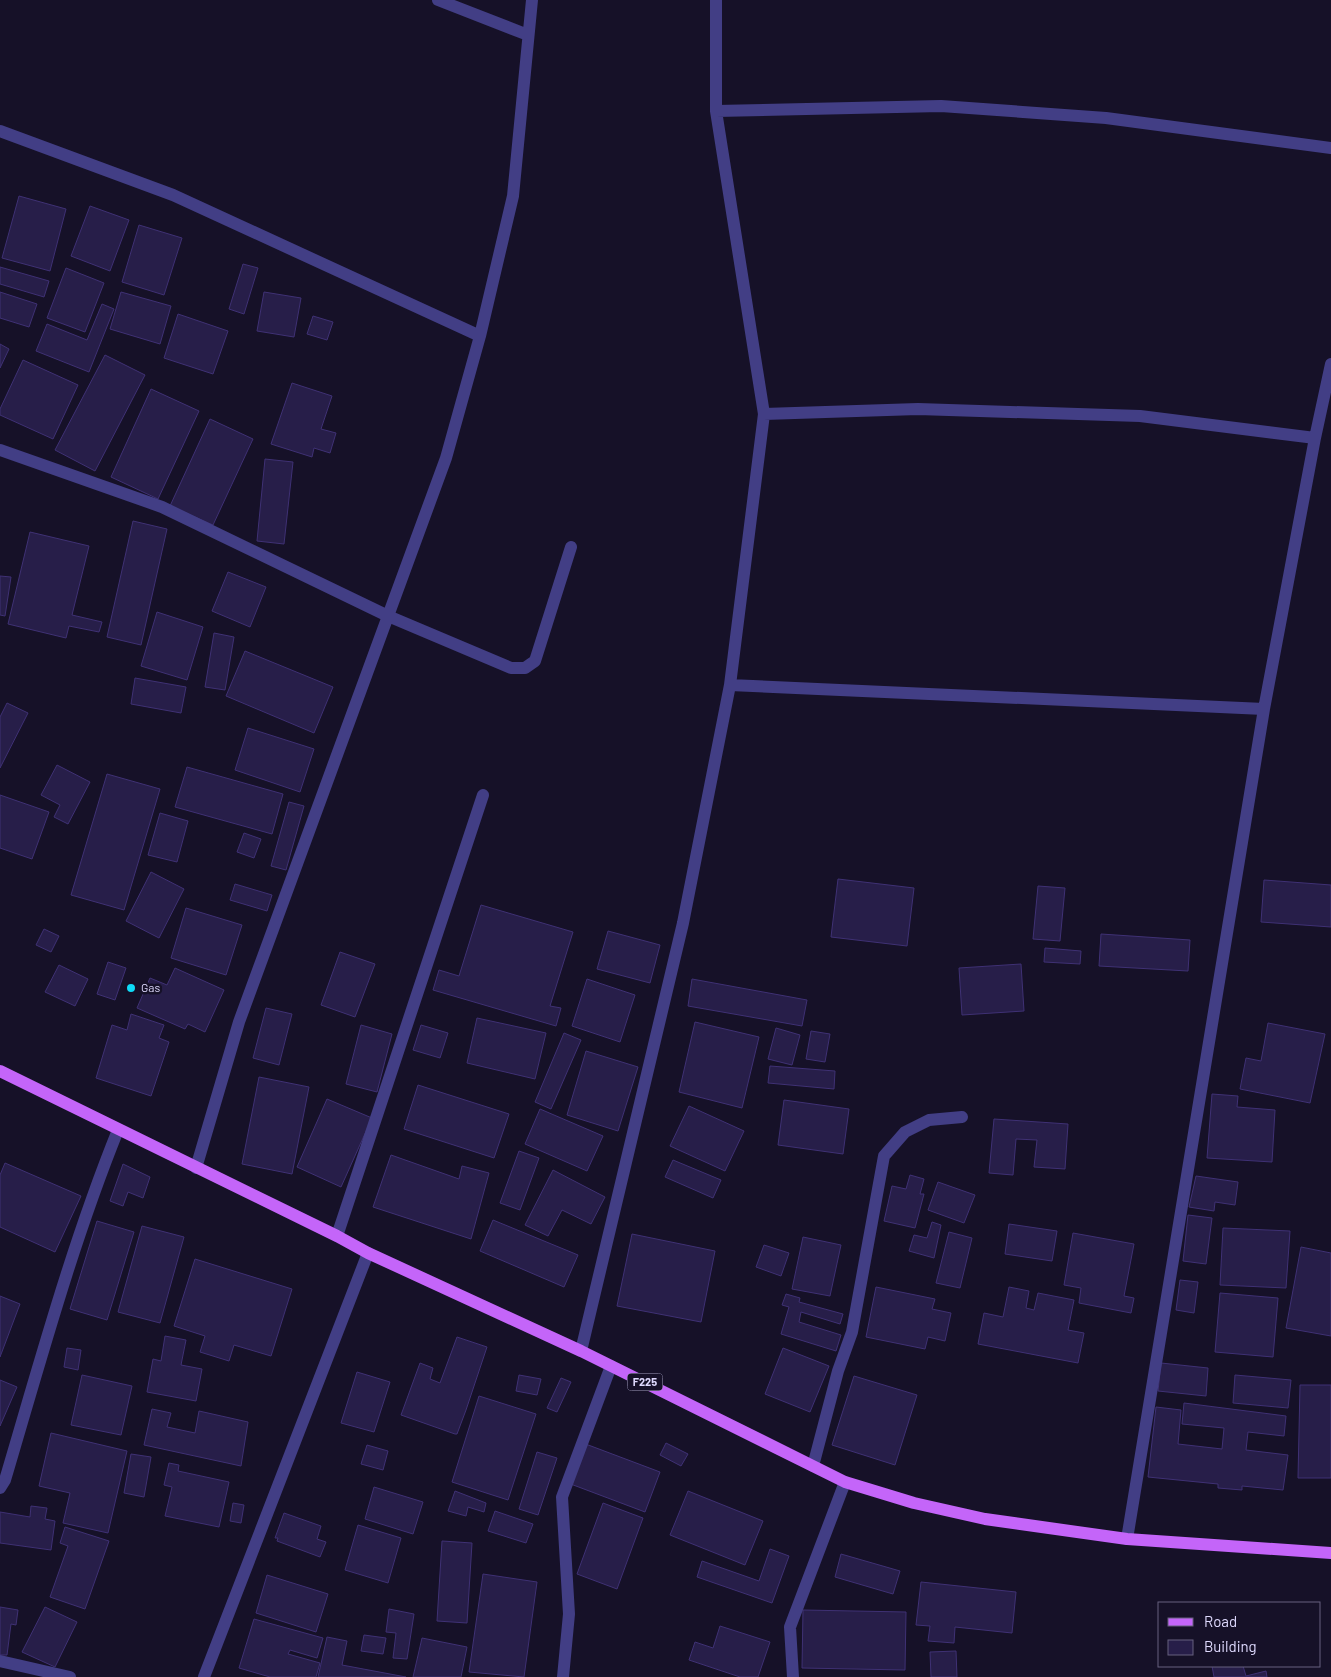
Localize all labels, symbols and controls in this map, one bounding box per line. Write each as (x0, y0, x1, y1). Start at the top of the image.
place label: Gas (141, 980, 160, 994)
marker: Gas (125, 982, 137, 994)
road number: F225 (628, 1374, 662, 1390)
legend (1158, 1602, 1321, 1667)
text: Road (1204, 1612, 1237, 1630)
text: Building (1204, 1637, 1257, 1655)

